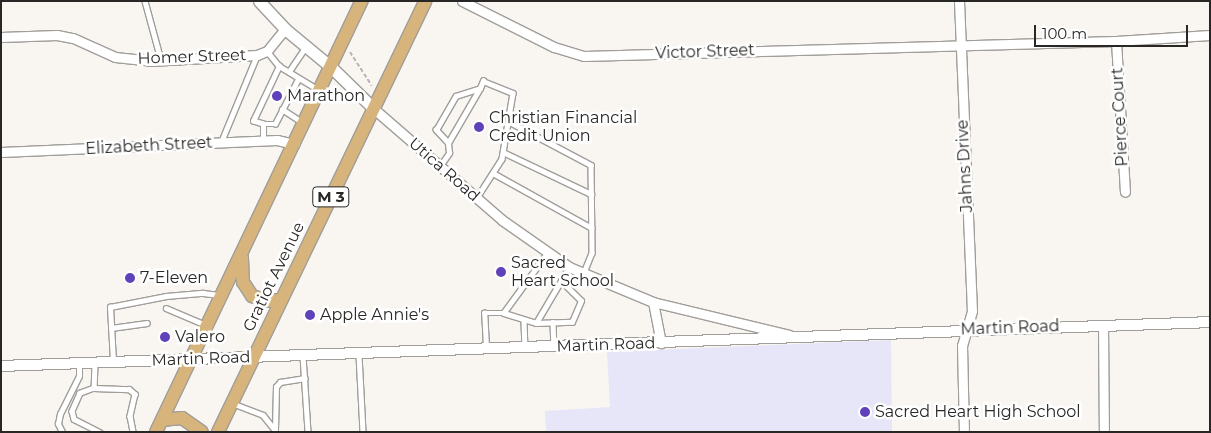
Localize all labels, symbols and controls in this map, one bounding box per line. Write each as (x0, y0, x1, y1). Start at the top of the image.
scale bar (1036, 15, 1190, 47)
text: 100 m (1042, 24, 1087, 43)
street label: Victor Street (655, 41, 755, 63)
street label: Homer Street (137, 46, 247, 68)
street label: Pierce Court (1108, 67, 1132, 167)
place label: Marathon (287, 86, 365, 106)
marker: Marathon (271, 90, 283, 102)
place label: Christian Financial Credit Union (489, 108, 637, 146)
street label: Jahns Drive (953, 119, 977, 213)
marker: Christian Financial Credit Union (473, 121, 485, 133)
street label: Elizabeth Street (85, 133, 213, 159)
street label: Utica Road (405, 134, 483, 206)
road number: M 3 (312, 184, 350, 210)
street label: Gratiot Avenue (239, 219, 309, 335)
place label: Sacred Heart School (511, 253, 614, 291)
marker: Sacred Heart School (495, 266, 507, 278)
place label: 7-Eleven (140, 268, 208, 288)
marker: 7-Eleven (124, 272, 136, 284)
place label: Apple Annie's (320, 305, 429, 325)
marker: Apple Annie's (304, 309, 316, 321)
street label: Martin Road (960, 317, 1060, 339)
place label: Valero (175, 327, 225, 347)
marker: Valero (159, 331, 171, 343)
street label: Martin Road (556, 334, 656, 356)
street label: Martin Road (151, 348, 251, 370)
place label: Sacred Heart High School (875, 402, 1081, 422)
marker: Sacred Heart High School (859, 406, 871, 418)

